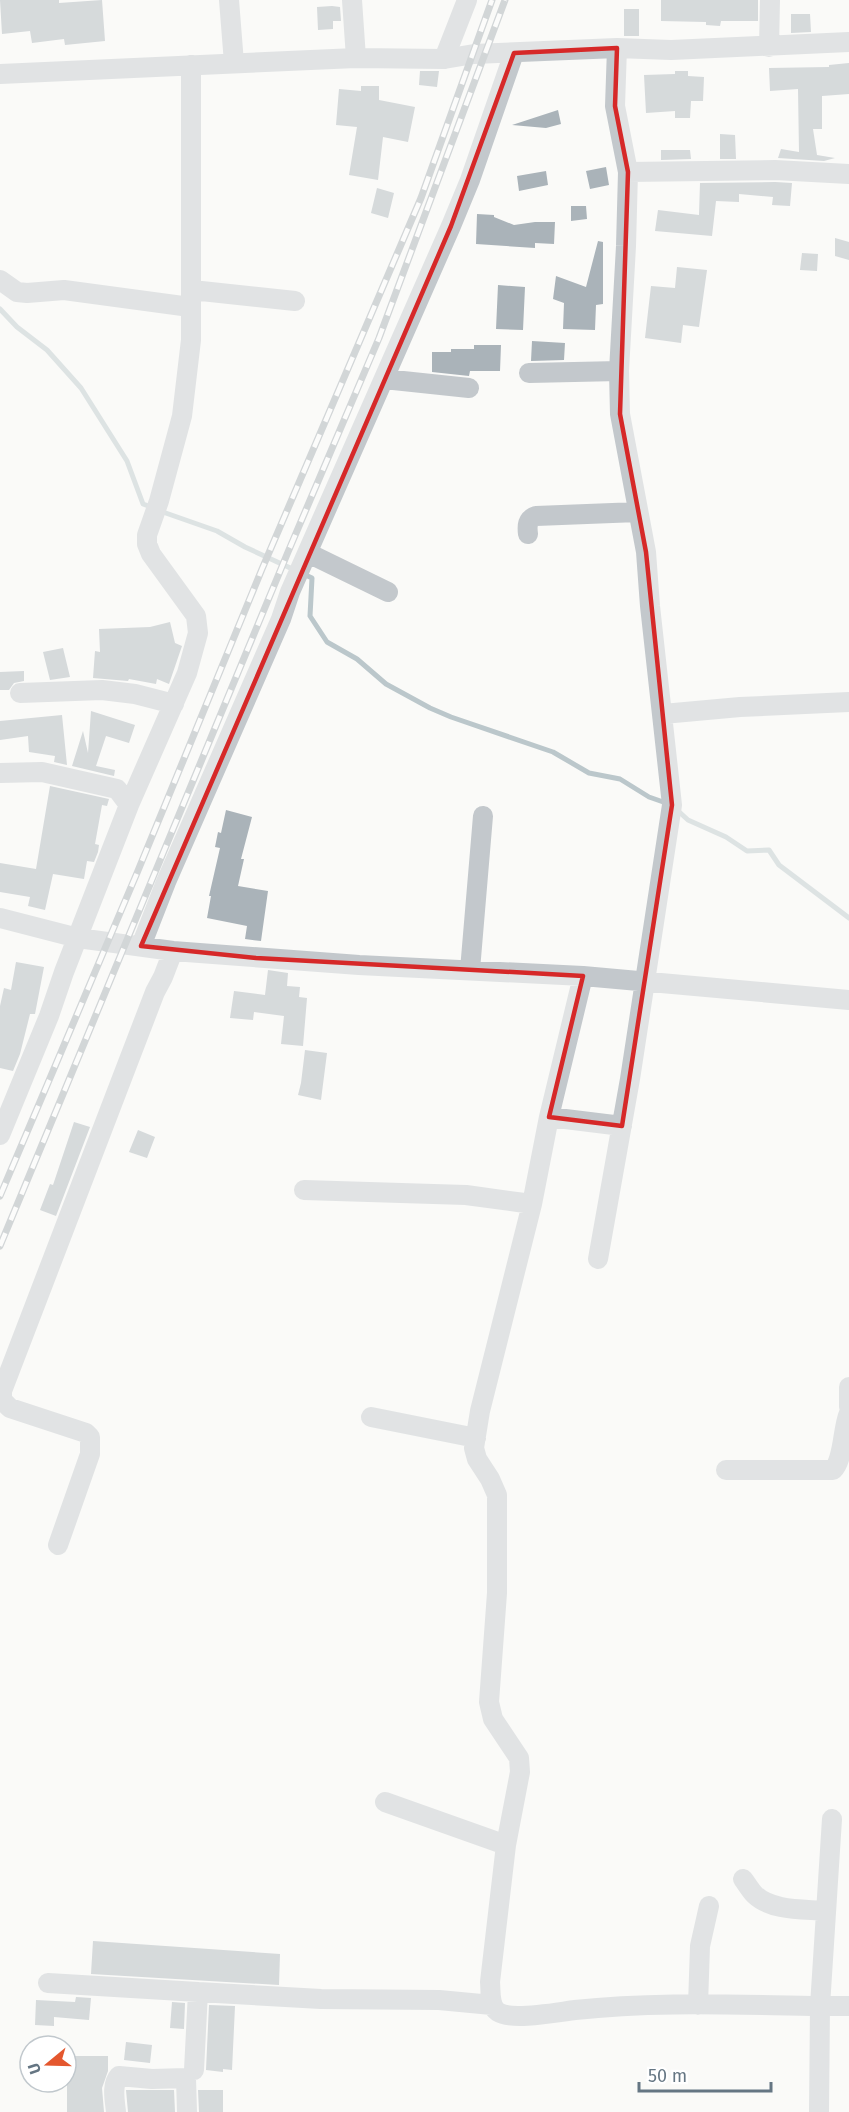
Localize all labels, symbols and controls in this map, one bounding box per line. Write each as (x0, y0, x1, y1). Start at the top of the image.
north arrow (18, 2034, 78, 2094)
scale bar (639, 2055, 771, 2093)
text: U (24, 2061, 45, 2077)
text: 50 m (648, 2065, 687, 2087)

